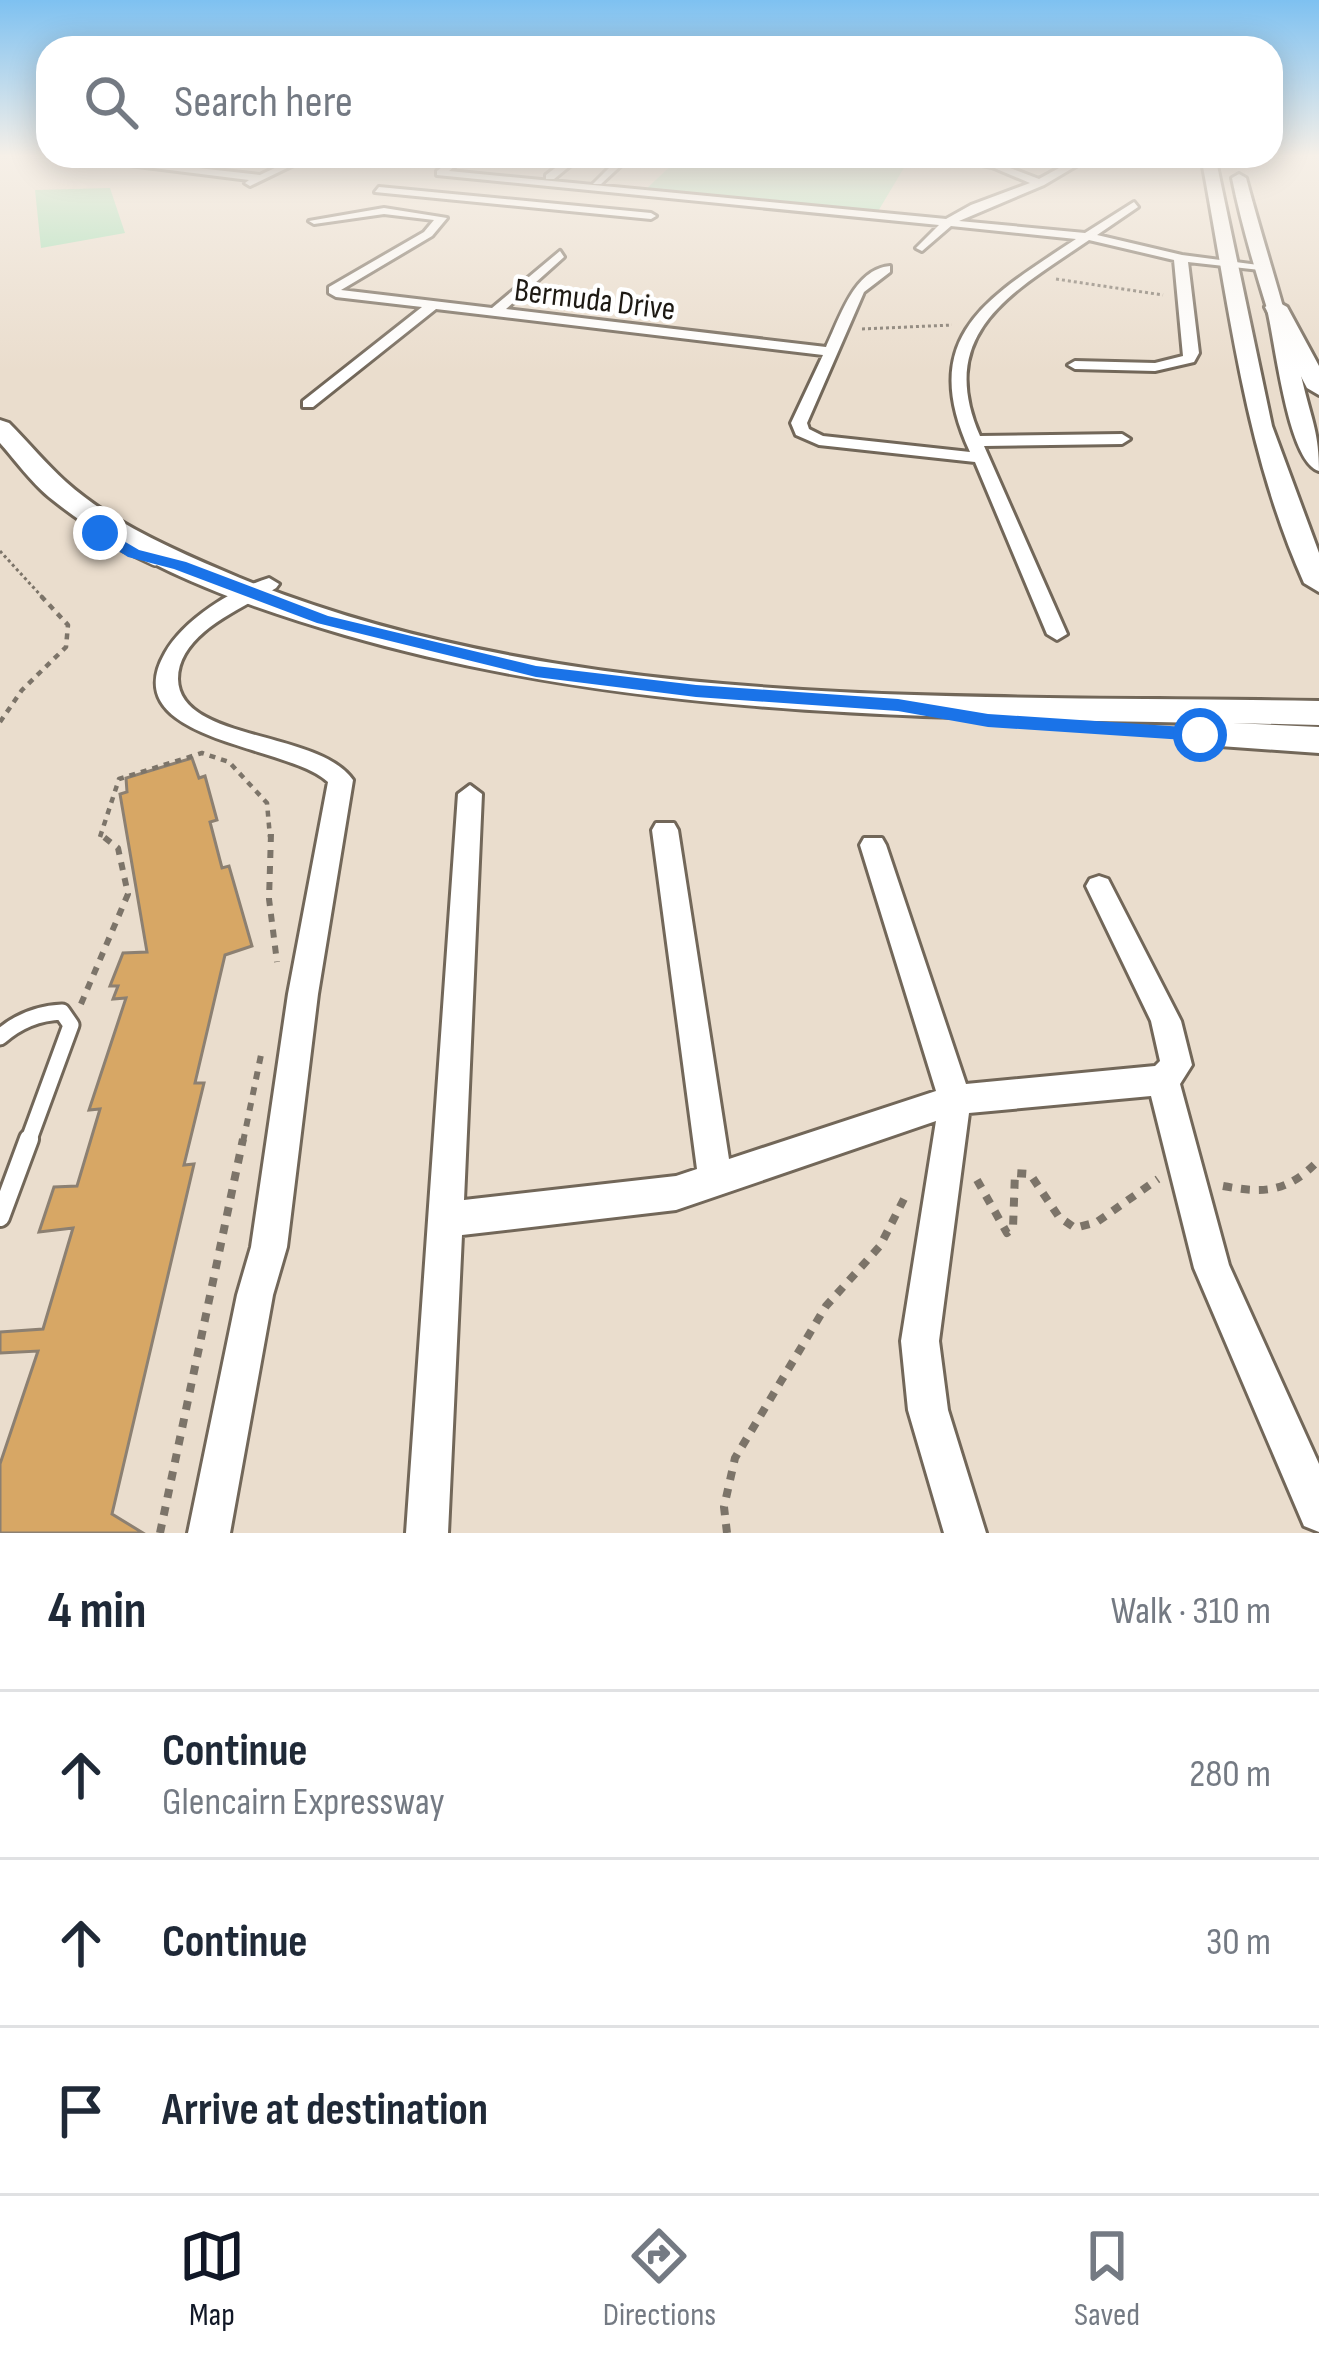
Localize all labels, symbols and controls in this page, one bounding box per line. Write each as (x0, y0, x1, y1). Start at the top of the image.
search box (36, 36, 1283, 168)
icon: search (78, 69, 144, 135)
text: Search here (174, 75, 353, 130)
street label: Bermuda Drive (512, 270, 677, 330)
route end (73, 506, 127, 560)
route start (1173, 708, 1227, 762)
text: 4 min (48, 1581, 147, 1642)
text: Walk · 310 m (1111, 1588, 1271, 1635)
text: Continue (162, 1724, 308, 1779)
icon: ahead (48, 1742, 114, 1808)
text: 280 m (1189, 1751, 1271, 1798)
text: Glencairn Expressway (162, 1779, 444, 1826)
icon: ahead (48, 1910, 114, 1976)
text: Continue (162, 1915, 308, 1970)
text: 30 m (1206, 1919, 1271, 1966)
icon: arrive (48, 2078, 114, 2144)
text: Arrive at destination (162, 2083, 488, 2138)
tab: Map (179, 2223, 245, 2335)
tab: Directions (603, 2223, 716, 2335)
tab: Saved (1074, 2223, 1140, 2335)

